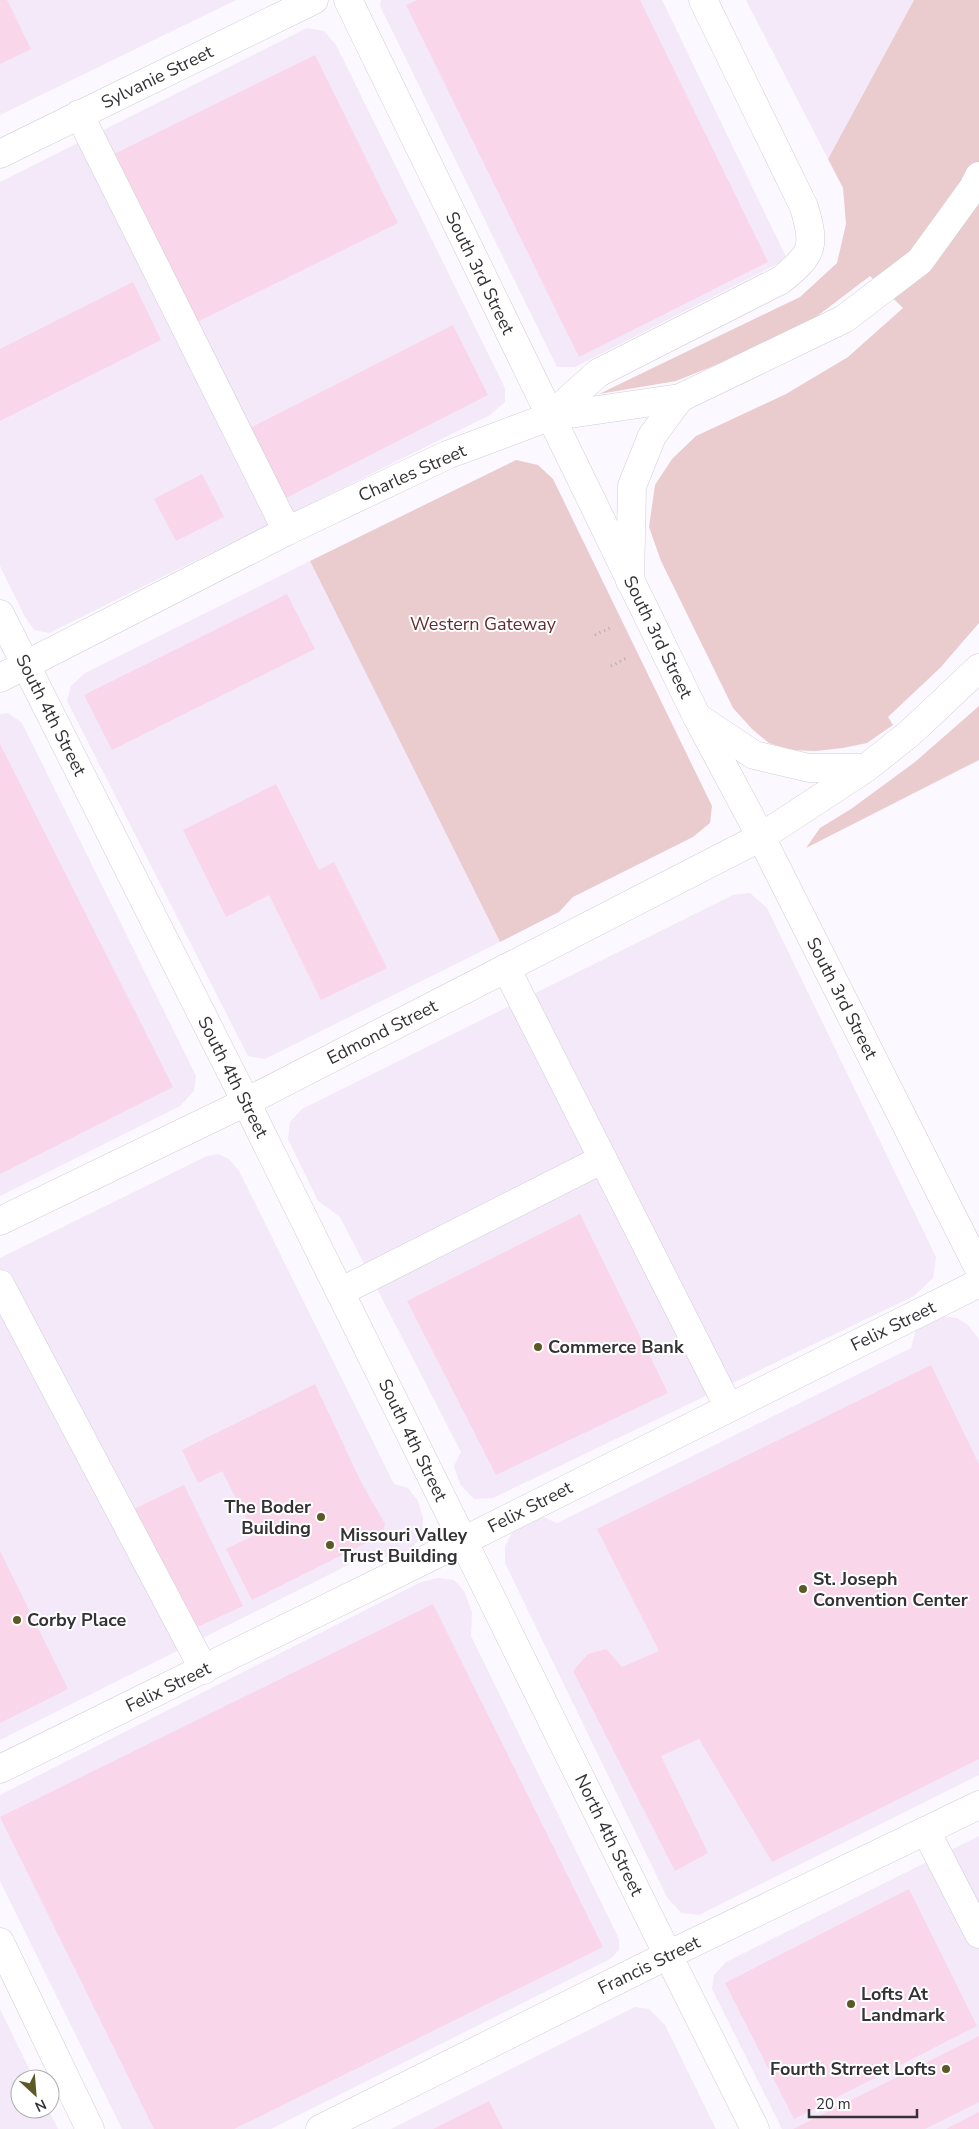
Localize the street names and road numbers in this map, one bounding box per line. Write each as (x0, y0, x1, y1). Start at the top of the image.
street label: Sylvanie Street (97, 39, 218, 114)
street label: South 3rd Street (440, 208, 520, 339)
street label: Charles Street (354, 438, 470, 507)
street label: South 3rd Street (618, 572, 698, 703)
street label: South 4th Street (10, 650, 92, 780)
street label: South 3rd Street (801, 933, 883, 1064)
street label: Edmond Street (323, 994, 442, 1070)
street label: South 4th Street (192, 1012, 274, 1142)
street label: Felix Street (846, 1295, 940, 1357)
street label: South 4th Street (373, 1375, 453, 1506)
street label: Felix Street (484, 1475, 577, 1539)
street label: Felix Street (121, 1656, 215, 1718)
street label: North 4th Street (569, 1770, 649, 1900)
street label: Francis Street (594, 1930, 705, 2000)

